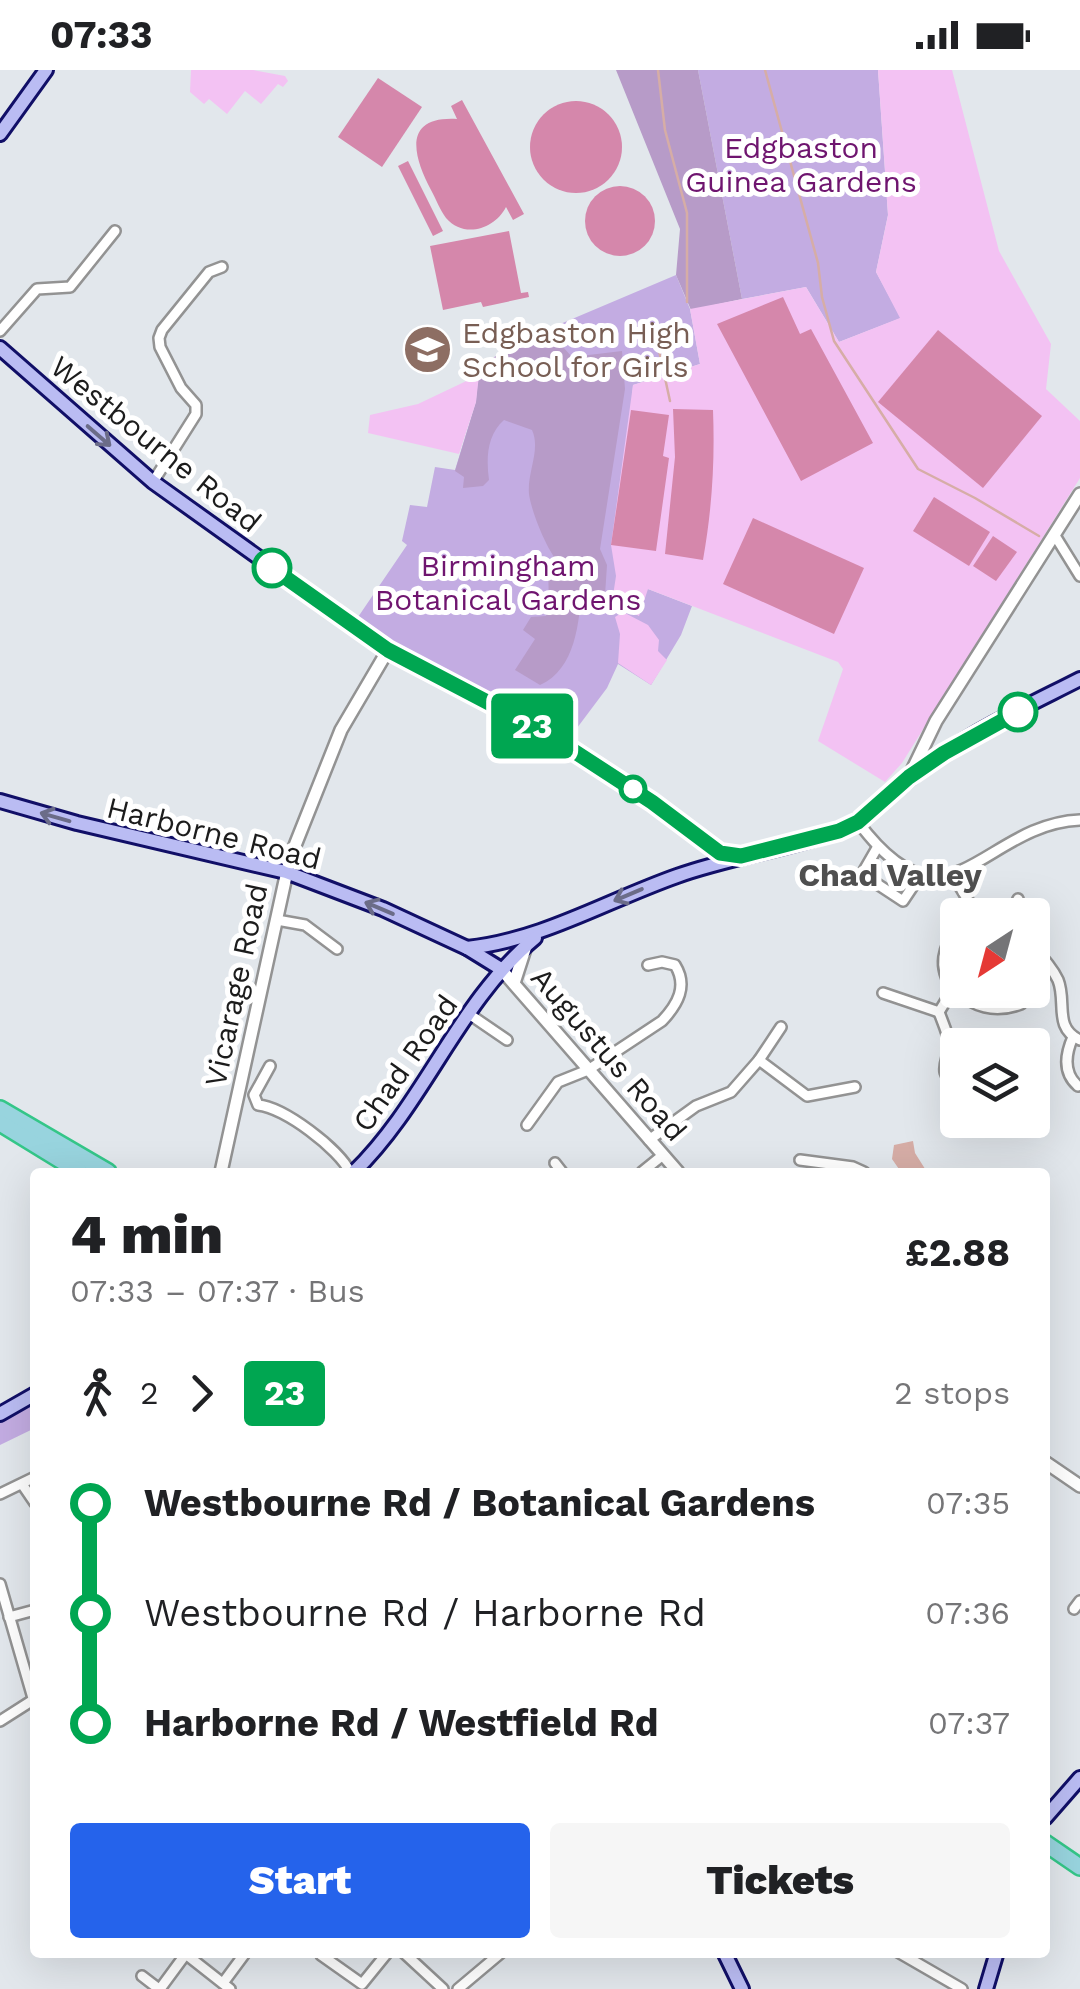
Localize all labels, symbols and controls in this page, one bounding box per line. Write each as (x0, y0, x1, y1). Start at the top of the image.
text: 07:33 (50, 13, 152, 57)
park label: Edgbaston Guinea Gardens (685, 130, 917, 199)
place label: Edgbaston High School for Girls (462, 315, 691, 384)
school or university icon: Edgbaston High School for Girls (401, 323, 453, 375)
street label: Westbourne Road (44, 348, 268, 540)
one-way arrow (86, 424, 111, 447)
park label: Birmingham Botanical Gardens (375, 548, 641, 617)
unlabelled marker (253, 549, 291, 587)
unlabelled marker (999, 693, 1037, 731)
line badge: 23 (487, 694, 577, 758)
text: 23 (511, 705, 553, 747)
unlabelled marker (620, 776, 646, 802)
street label: Harborne Road (103, 789, 325, 877)
one-way arrow (40, 807, 71, 825)
district label: Chad Valley (798, 856, 983, 894)
street label: Vicarage Road (197, 880, 275, 1090)
one-way arrow (613, 887, 644, 905)
one-way arrow (364, 898, 395, 916)
north arrow (940, 898, 1050, 1008)
map controls (940, 898, 1050, 1138)
street label: Augustus Road (524, 960, 694, 1148)
street label: Chad Road (345, 988, 465, 1138)
button: layers (940, 1028, 1050, 1138)
text: 4 min (70, 1202, 223, 1266)
text: £2.88 (905, 1231, 1010, 1275)
text: 07:33 – 07:37 · Bus (70, 1272, 365, 1310)
icon: walk (70, 1366, 125, 1421)
icon: forward (174, 1366, 229, 1421)
text: 23 (264, 1372, 305, 1414)
text: 2 (140, 1374, 159, 1412)
text: 2 stops (894, 1374, 1010, 1412)
text: Westbourne Rd / Botanical Gardens (144, 1481, 815, 1525)
text: 07:35 (926, 1484, 1010, 1522)
text: Westbourne Rd / Harborne Rd (144, 1591, 706, 1635)
text: 07:36 (925, 1594, 1010, 1632)
text: Harborne Rd / Westfield Rd (144, 1701, 659, 1745)
text: 07:37 (928, 1704, 1010, 1742)
button: Start (70, 1823, 530, 1938)
button: Tickets (550, 1823, 1010, 1938)

